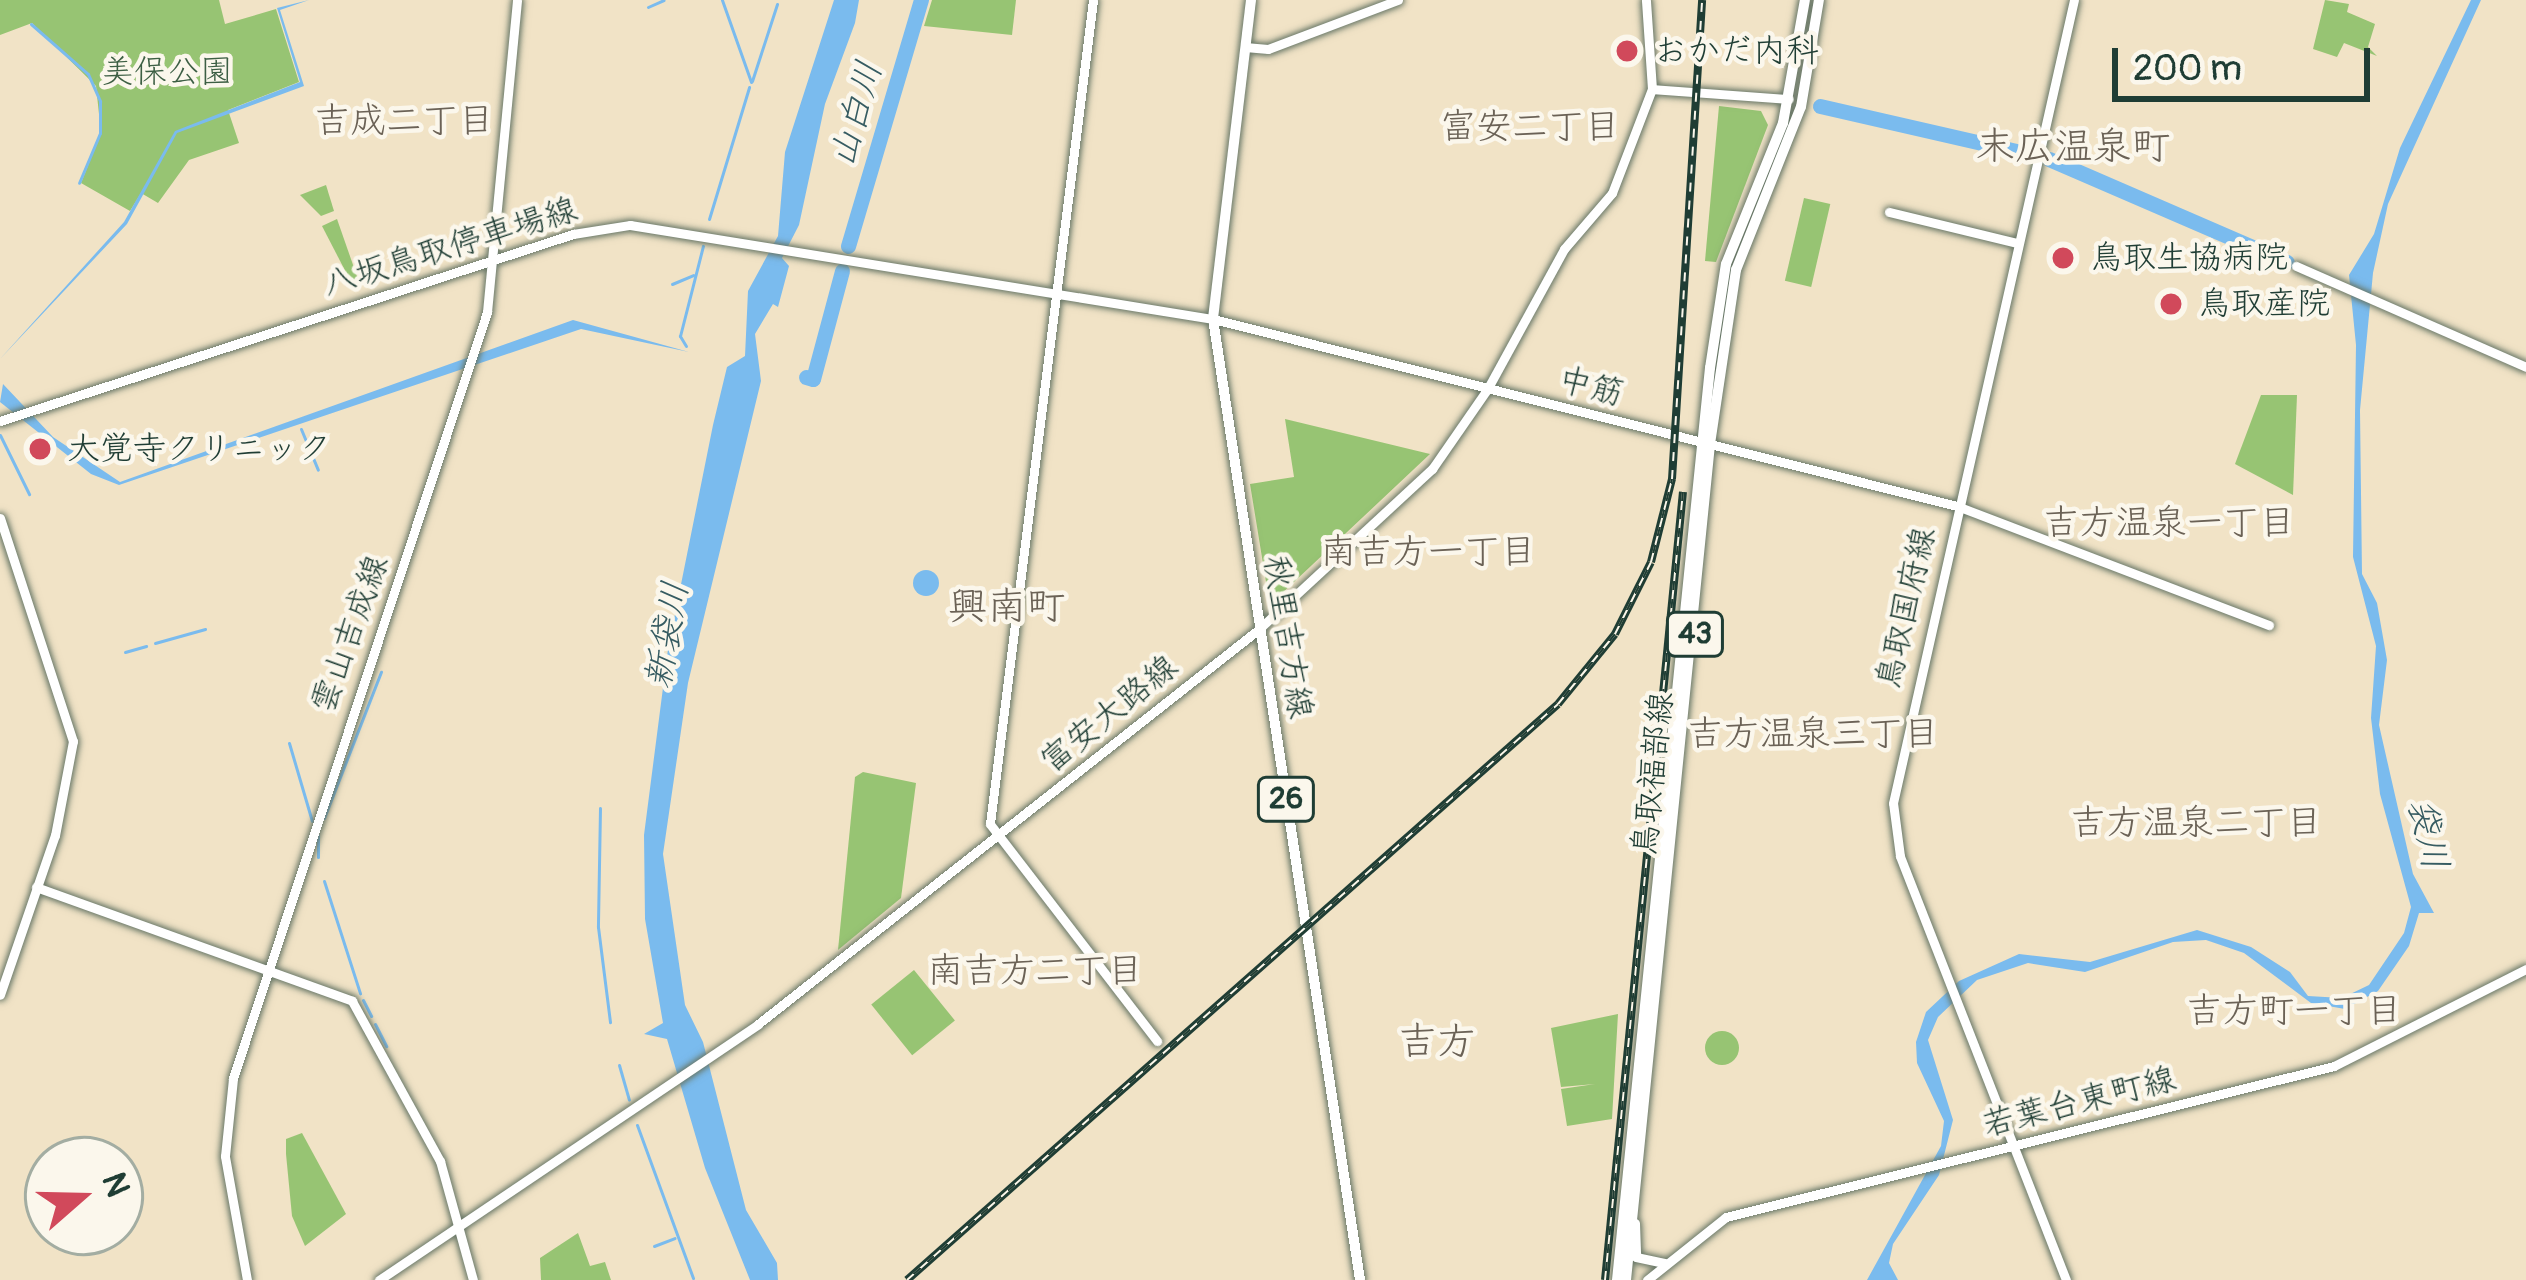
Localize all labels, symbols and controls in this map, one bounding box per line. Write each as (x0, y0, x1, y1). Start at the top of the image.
scale bar (2118, 24, 2376, 98)
place label: おかだ内科 (1654, 31, 1819, 71)
marker: おかだ内科 (1611, 35, 1643, 67)
text: 200 m (2133, 46, 2242, 91)
park label: 美保公園 (101, 52, 233, 92)
water label: 山白川 (820, 56, 892, 172)
district label: 吉成二丁目 (314, 99, 494, 143)
district label: 富安二丁目 (1440, 105, 1620, 149)
district label: 末広温泉町 (1976, 124, 2170, 170)
street label: 八坂鳥取停車場線 (318, 189, 582, 305)
place label: 鳥取生協病院 (2090, 238, 2288, 278)
marker: 鳥取生協病院 (2047, 242, 2079, 274)
place label: 鳥取産院 (2198, 284, 2330, 324)
marker: 鳥取産院 (2155, 288, 2187, 320)
street label: 中筋 (1554, 360, 1628, 414)
place label: 大覚寺クリニック (67, 429, 331, 469)
marker: 大覚寺クリニック (24, 433, 56, 465)
district label: 吉方温泉一丁目 (2043, 501, 2295, 545)
street label: 鳥取国府線 (1868, 523, 1944, 693)
district label: 南吉方一丁目 (1320, 530, 1536, 574)
street label: 雲山吉成線 (303, 550, 397, 718)
street label: 秋里吉方線 (1256, 552, 1320, 722)
water label: 新袋川 (636, 578, 698, 692)
district label: 興南町 (949, 584, 1065, 630)
road number: 43 (1665, 610, 1725, 658)
street label: 富安大路線 (1032, 647, 1186, 781)
street label: 鳥取福部線 (1625, 690, 1681, 858)
district label: 吉方温泉三丁目 (1687, 712, 1939, 756)
road number: 26 (1256, 775, 1316, 823)
water label: 袋川 (2399, 794, 2457, 874)
district label: 吉方温泉二丁目 (2070, 801, 2322, 845)
district label: 南吉方二丁目 (927, 949, 1143, 993)
district label: 吉方町一丁目 (2186, 989, 2402, 1033)
district label: 吉方 (1398, 1019, 1476, 1065)
street label: 若葉台東町線 (1978, 1059, 2180, 1145)
north arrow (24, 1136, 144, 1256)
text: N (92, 1167, 139, 1202)

